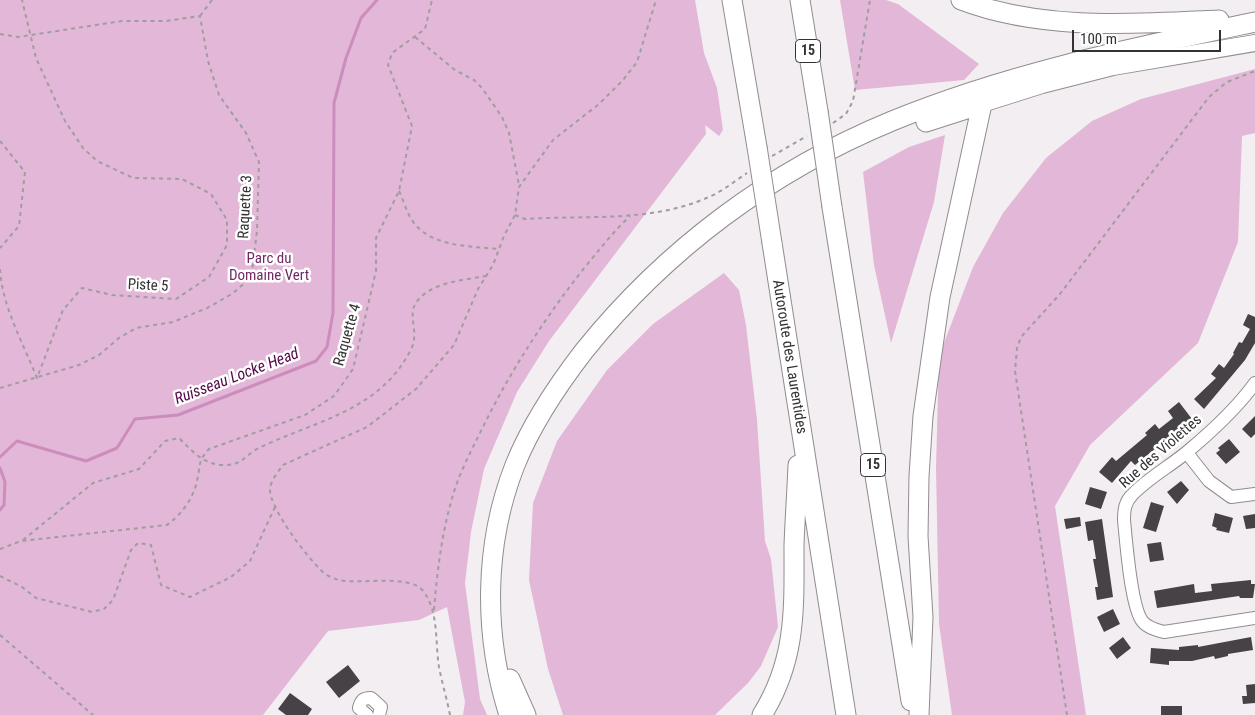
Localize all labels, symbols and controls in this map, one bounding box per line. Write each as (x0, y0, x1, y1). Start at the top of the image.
scale bar (1075, 20, 1224, 52)
text: 100 m (1080, 30, 1117, 48)
road number: 15 (796, 40, 820, 62)
street label: Raquette 3 (235, 175, 257, 239)
park label: Parc du Domaine Vert (229, 250, 309, 285)
street label: Piste 5 (127, 276, 169, 296)
street label: Autoroute des Laurentides (768, 279, 810, 435)
street label: Raquette 4 (331, 302, 365, 368)
water label: Ruisseau Locke Head (172, 344, 302, 410)
street label: Rue des Violettes (1116, 411, 1206, 493)
road number: 15 (860, 454, 886, 476)

